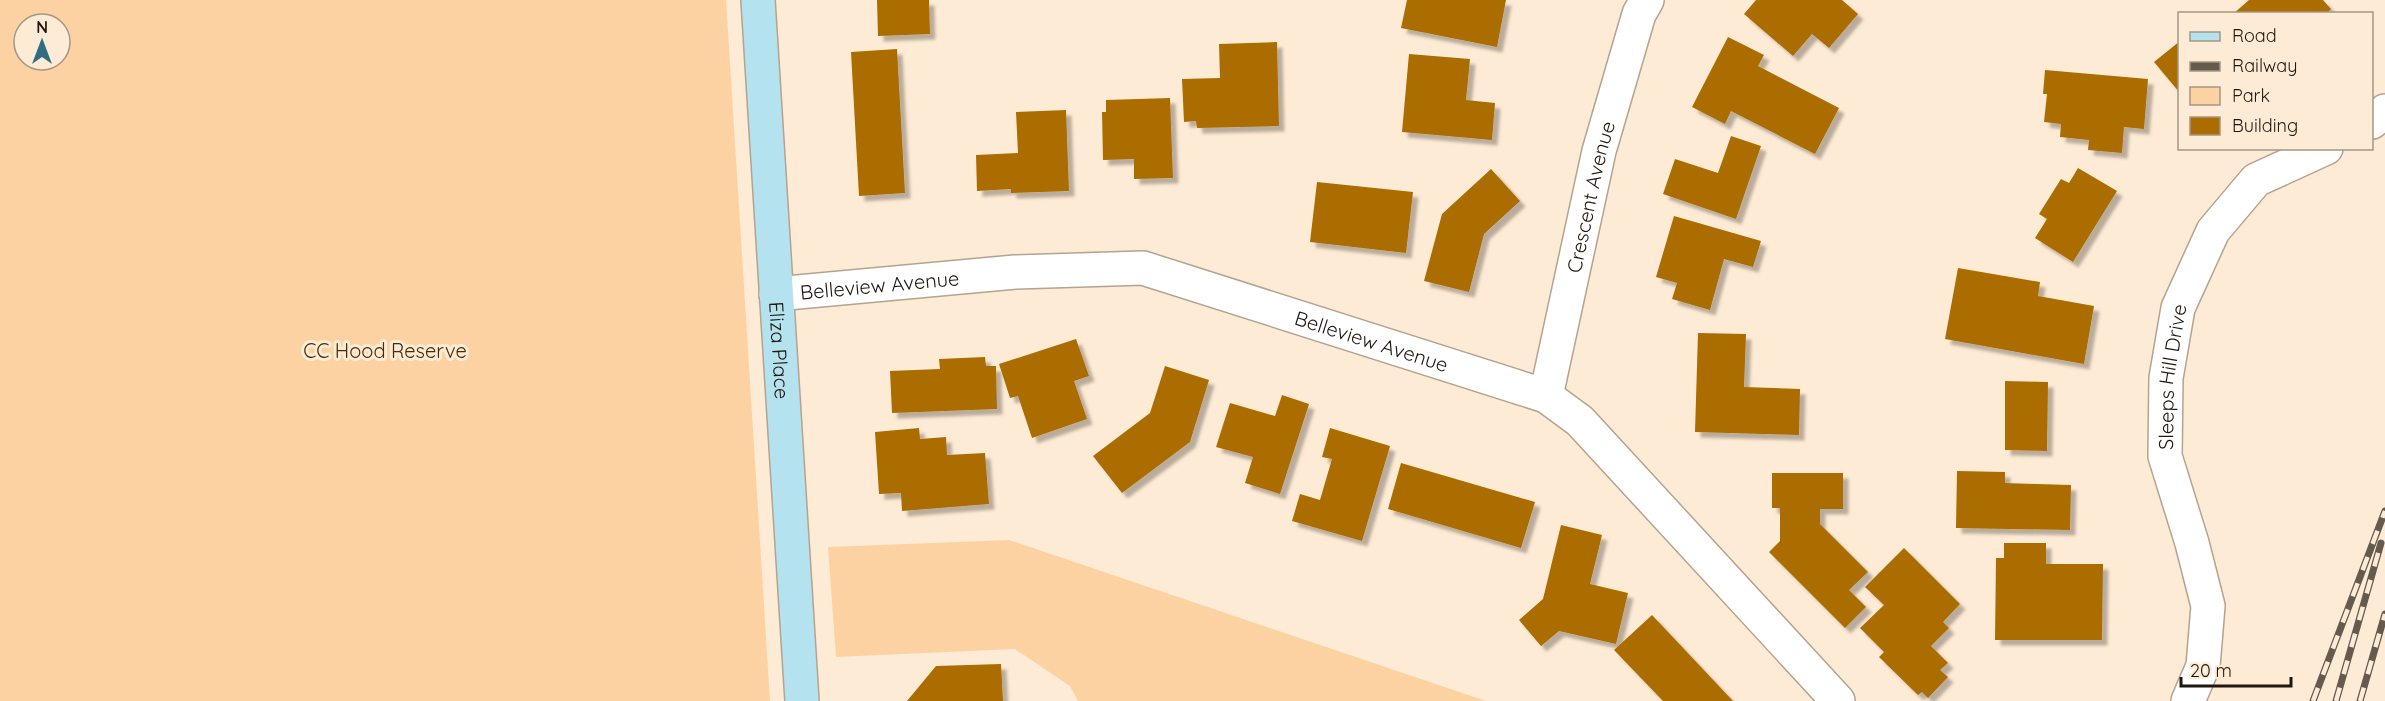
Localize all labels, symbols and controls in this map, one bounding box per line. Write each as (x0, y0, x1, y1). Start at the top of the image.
north arrow (12, 12, 72, 72)
legend (2178, 12, 2373, 150)
text: N (36, 17, 48, 37)
text: Road (2232, 24, 2277, 47)
text: Railway (2232, 54, 2298, 77)
text: Park (2232, 84, 2270, 107)
text: Building (2232, 114, 2298, 137)
street label: Crescent Avenue (1561, 118, 1620, 275)
street label: Belleview Avenue (799, 265, 960, 304)
street label: Eliza Place (764, 301, 796, 400)
street label: Sleeps Hill Drive (2153, 302, 2191, 450)
street label: Belleview Avenue (1292, 305, 1452, 377)
park label: CC Hood Reserve (303, 338, 467, 363)
scale bar (2181, 650, 2290, 688)
text: 20 m (2190, 659, 2232, 682)

